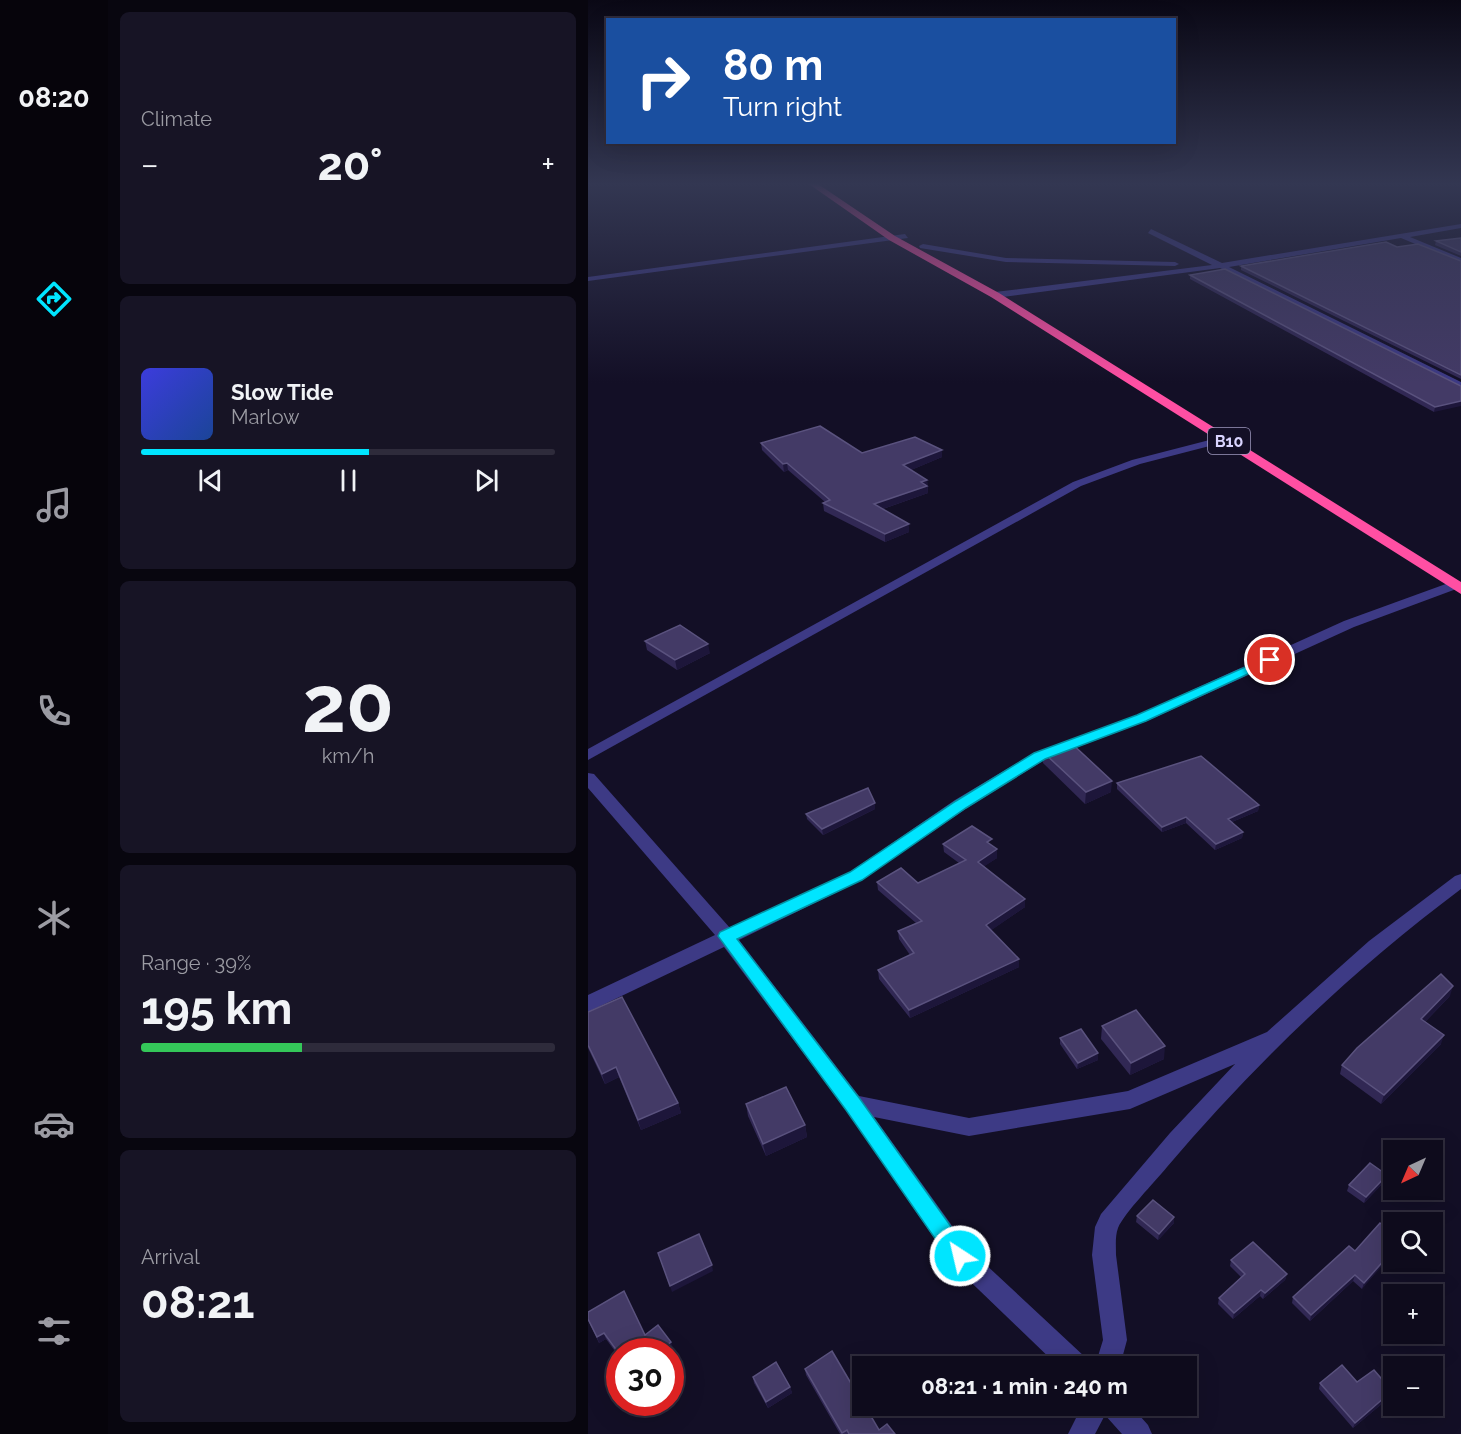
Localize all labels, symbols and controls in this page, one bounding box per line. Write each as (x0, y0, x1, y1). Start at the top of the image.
text: 80 m (723, 41, 823, 90)
icon: right (624, 42, 702, 120)
text: 08:20 (18, 82, 90, 113)
text: Turn right (723, 91, 842, 122)
text: Climate (141, 107, 212, 131)
text: 20° (317, 138, 383, 191)
text: − (141, 145, 159, 184)
text: + (541, 145, 555, 184)
icon: directions (33, 278, 75, 320)
text: Slow Tide (231, 379, 333, 405)
text: Marlow (231, 405, 300, 429)
road number: B10 (1208, 428, 1250, 454)
icon: previous (194, 464, 227, 497)
icon: pause (332, 464, 365, 497)
icon: next (470, 464, 503, 497)
icon: music (33, 484, 75, 526)
pin (1244, 634, 1295, 685)
icon: arrive (1253, 643, 1286, 676)
text: 20 (302, 659, 394, 750)
icon: phone (33, 690, 75, 732)
text: km/h (322, 744, 374, 768)
icon: climate (33, 897, 75, 939)
text: Range · 39% (141, 951, 251, 975)
text: 195 km (141, 982, 292, 1035)
icon: car (33, 1103, 75, 1145)
north arrow (1383, 1140, 1443, 1200)
map controls (1383, 1140, 1443, 1416)
button: search (1383, 1212, 1443, 1272)
position arrow (928, 1224, 992, 1288)
text: Arrival (141, 1245, 200, 1269)
text: 08:21 (141, 1276, 255, 1329)
button: + (1383, 1284, 1443, 1344)
icon: filters (33, 1310, 75, 1352)
speed limit sign: 30 (606, 1338, 684, 1416)
button: − (1383, 1356, 1443, 1416)
text: 08:21 · 1 min · 240 m (921, 1373, 1128, 1399)

